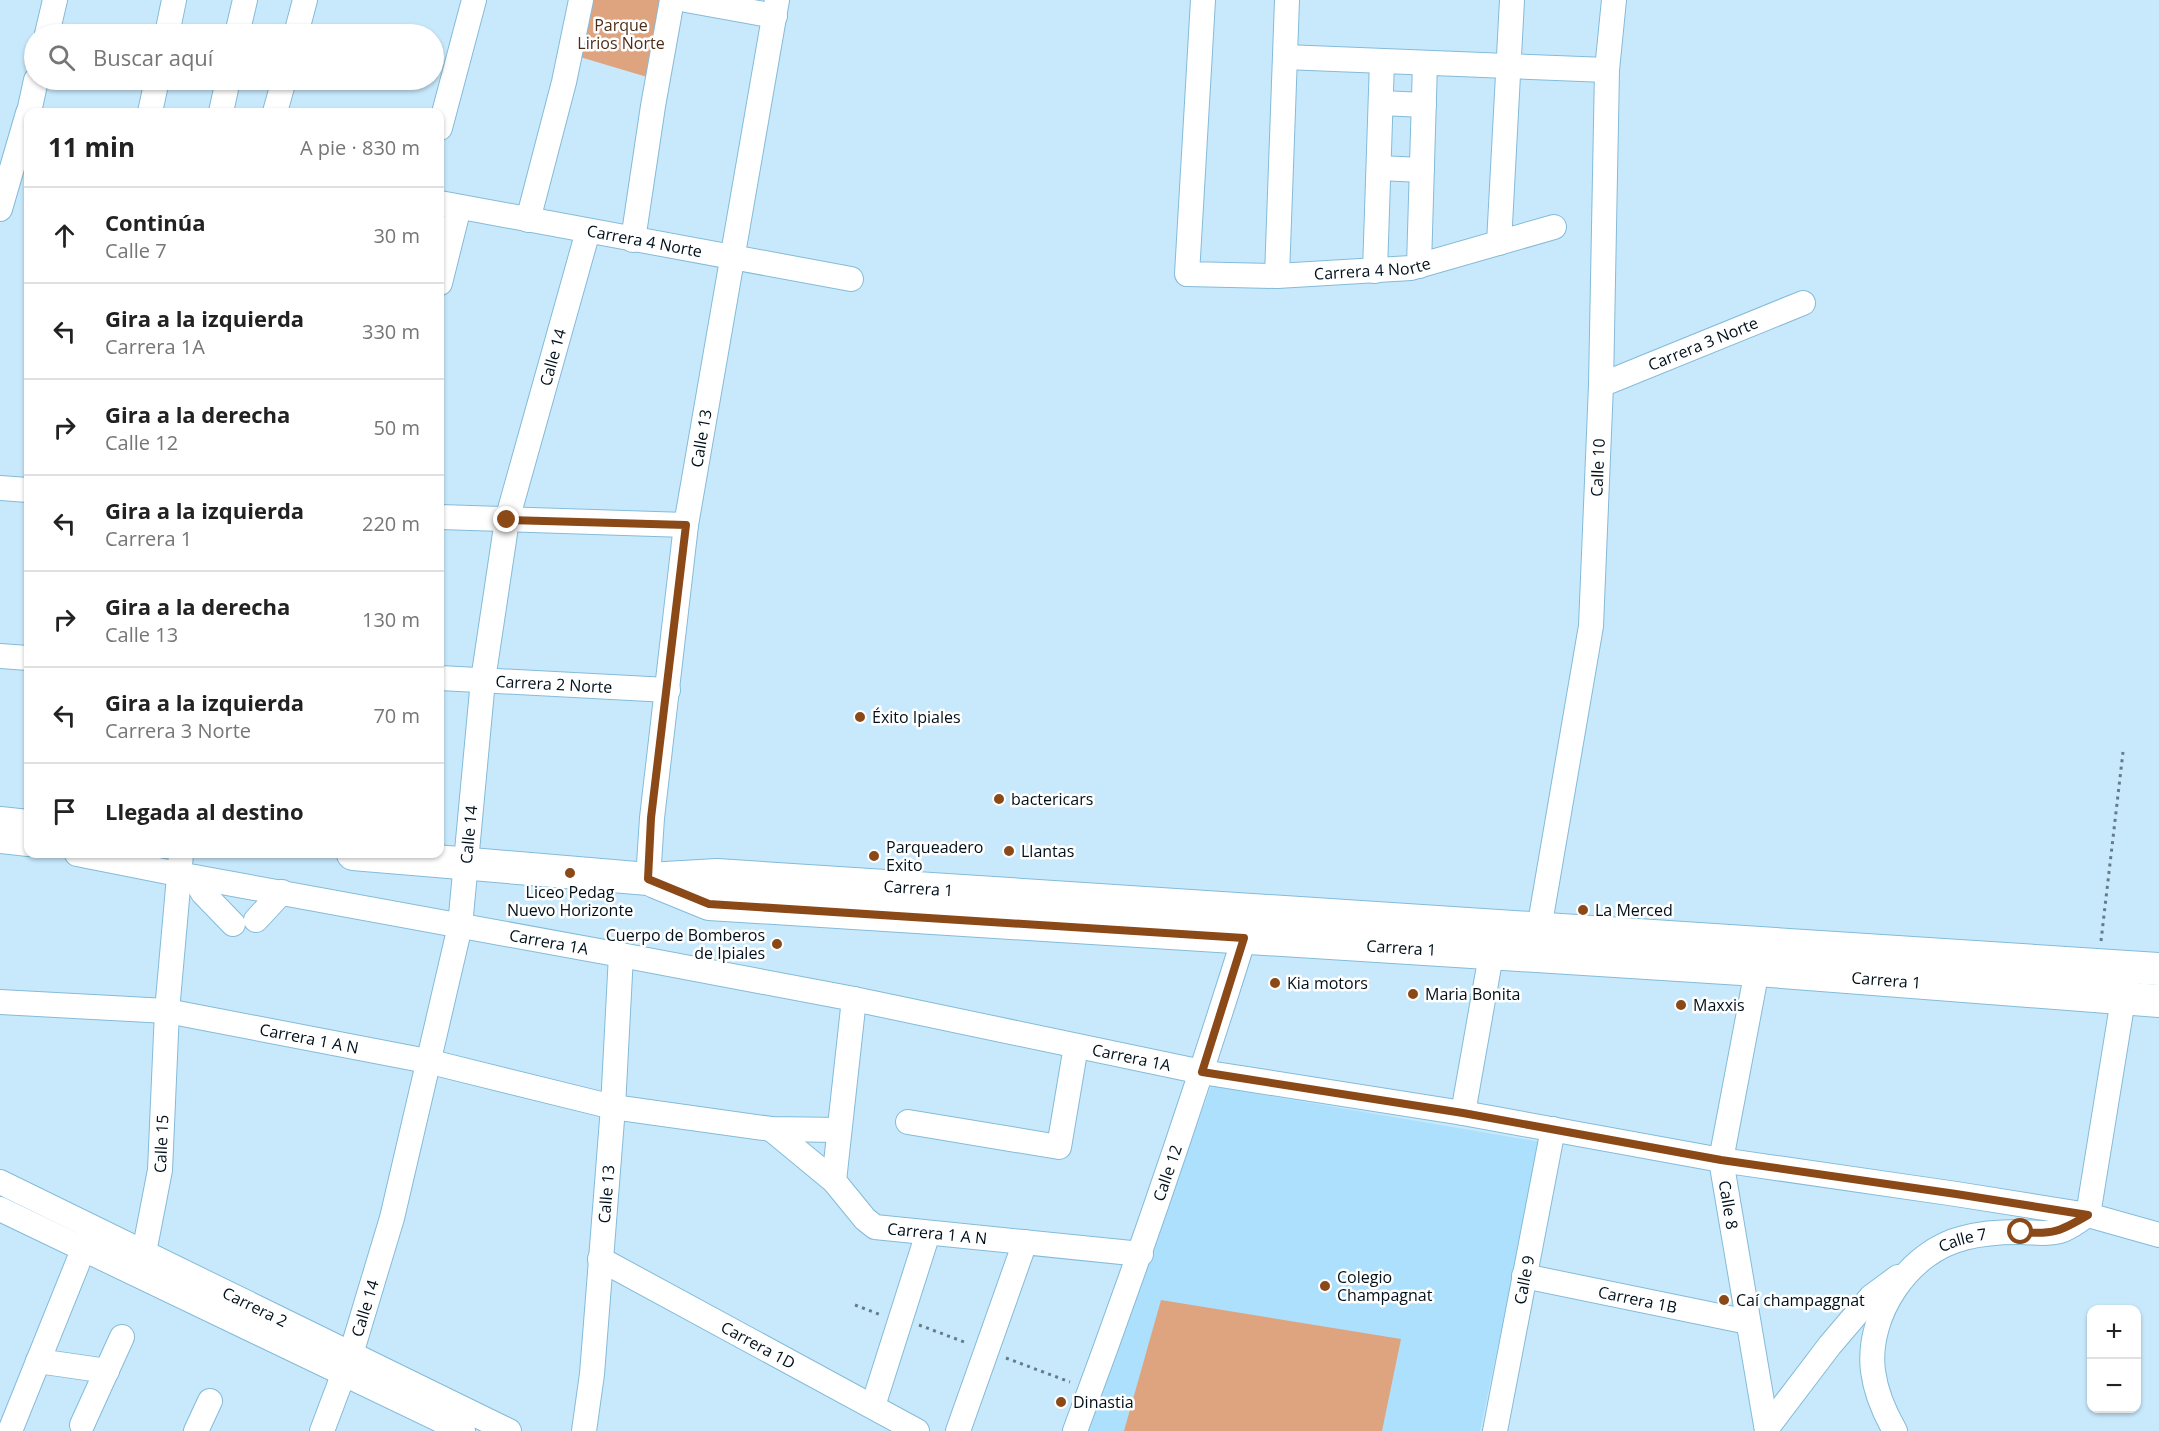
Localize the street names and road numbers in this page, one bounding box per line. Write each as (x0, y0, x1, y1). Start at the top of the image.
street label: Carrera 4 Norte (585, 219, 704, 262)
street label: Carrera 4 Norte (1313, 252, 1433, 285)
street label: Carrera 3 Norte (1645, 311, 1761, 376)
street label: Calle 14 (534, 326, 571, 388)
street label: Calle 13 (685, 408, 717, 469)
street label: Calle 10 (1585, 438, 1610, 497)
street label: Carrera 2 Norte (495, 670, 613, 698)
street label: Calle 14 (455, 804, 482, 865)
street label: Carrera 1 (883, 875, 954, 901)
street label: Carrera 1A (508, 924, 591, 960)
street label: Carrera 1 (1366, 934, 1437, 961)
street label: Carrera 1 (1851, 966, 1922, 994)
street label: Carrera 1 A N (258, 1018, 360, 1059)
street label: Carrera 1A (1090, 1038, 1174, 1076)
street label: Calle 15 (149, 1114, 173, 1174)
street label: Calle 12 (1147, 1142, 1187, 1204)
street label: Calle 13 (593, 1164, 619, 1224)
street label: Calle 8 (1714, 1179, 1744, 1231)
street label: Carrera 1 A N (886, 1217, 988, 1249)
street label: Calle 7 (1934, 1223, 1988, 1257)
street label: Calle 9 (1509, 1253, 1540, 1306)
street label: Calle 14 (346, 1277, 384, 1339)
street label: Carrera 1B (1596, 1280, 1679, 1318)
street label: Carrera 2 (219, 1282, 291, 1332)
street label: Carrera 1D (717, 1316, 799, 1374)

